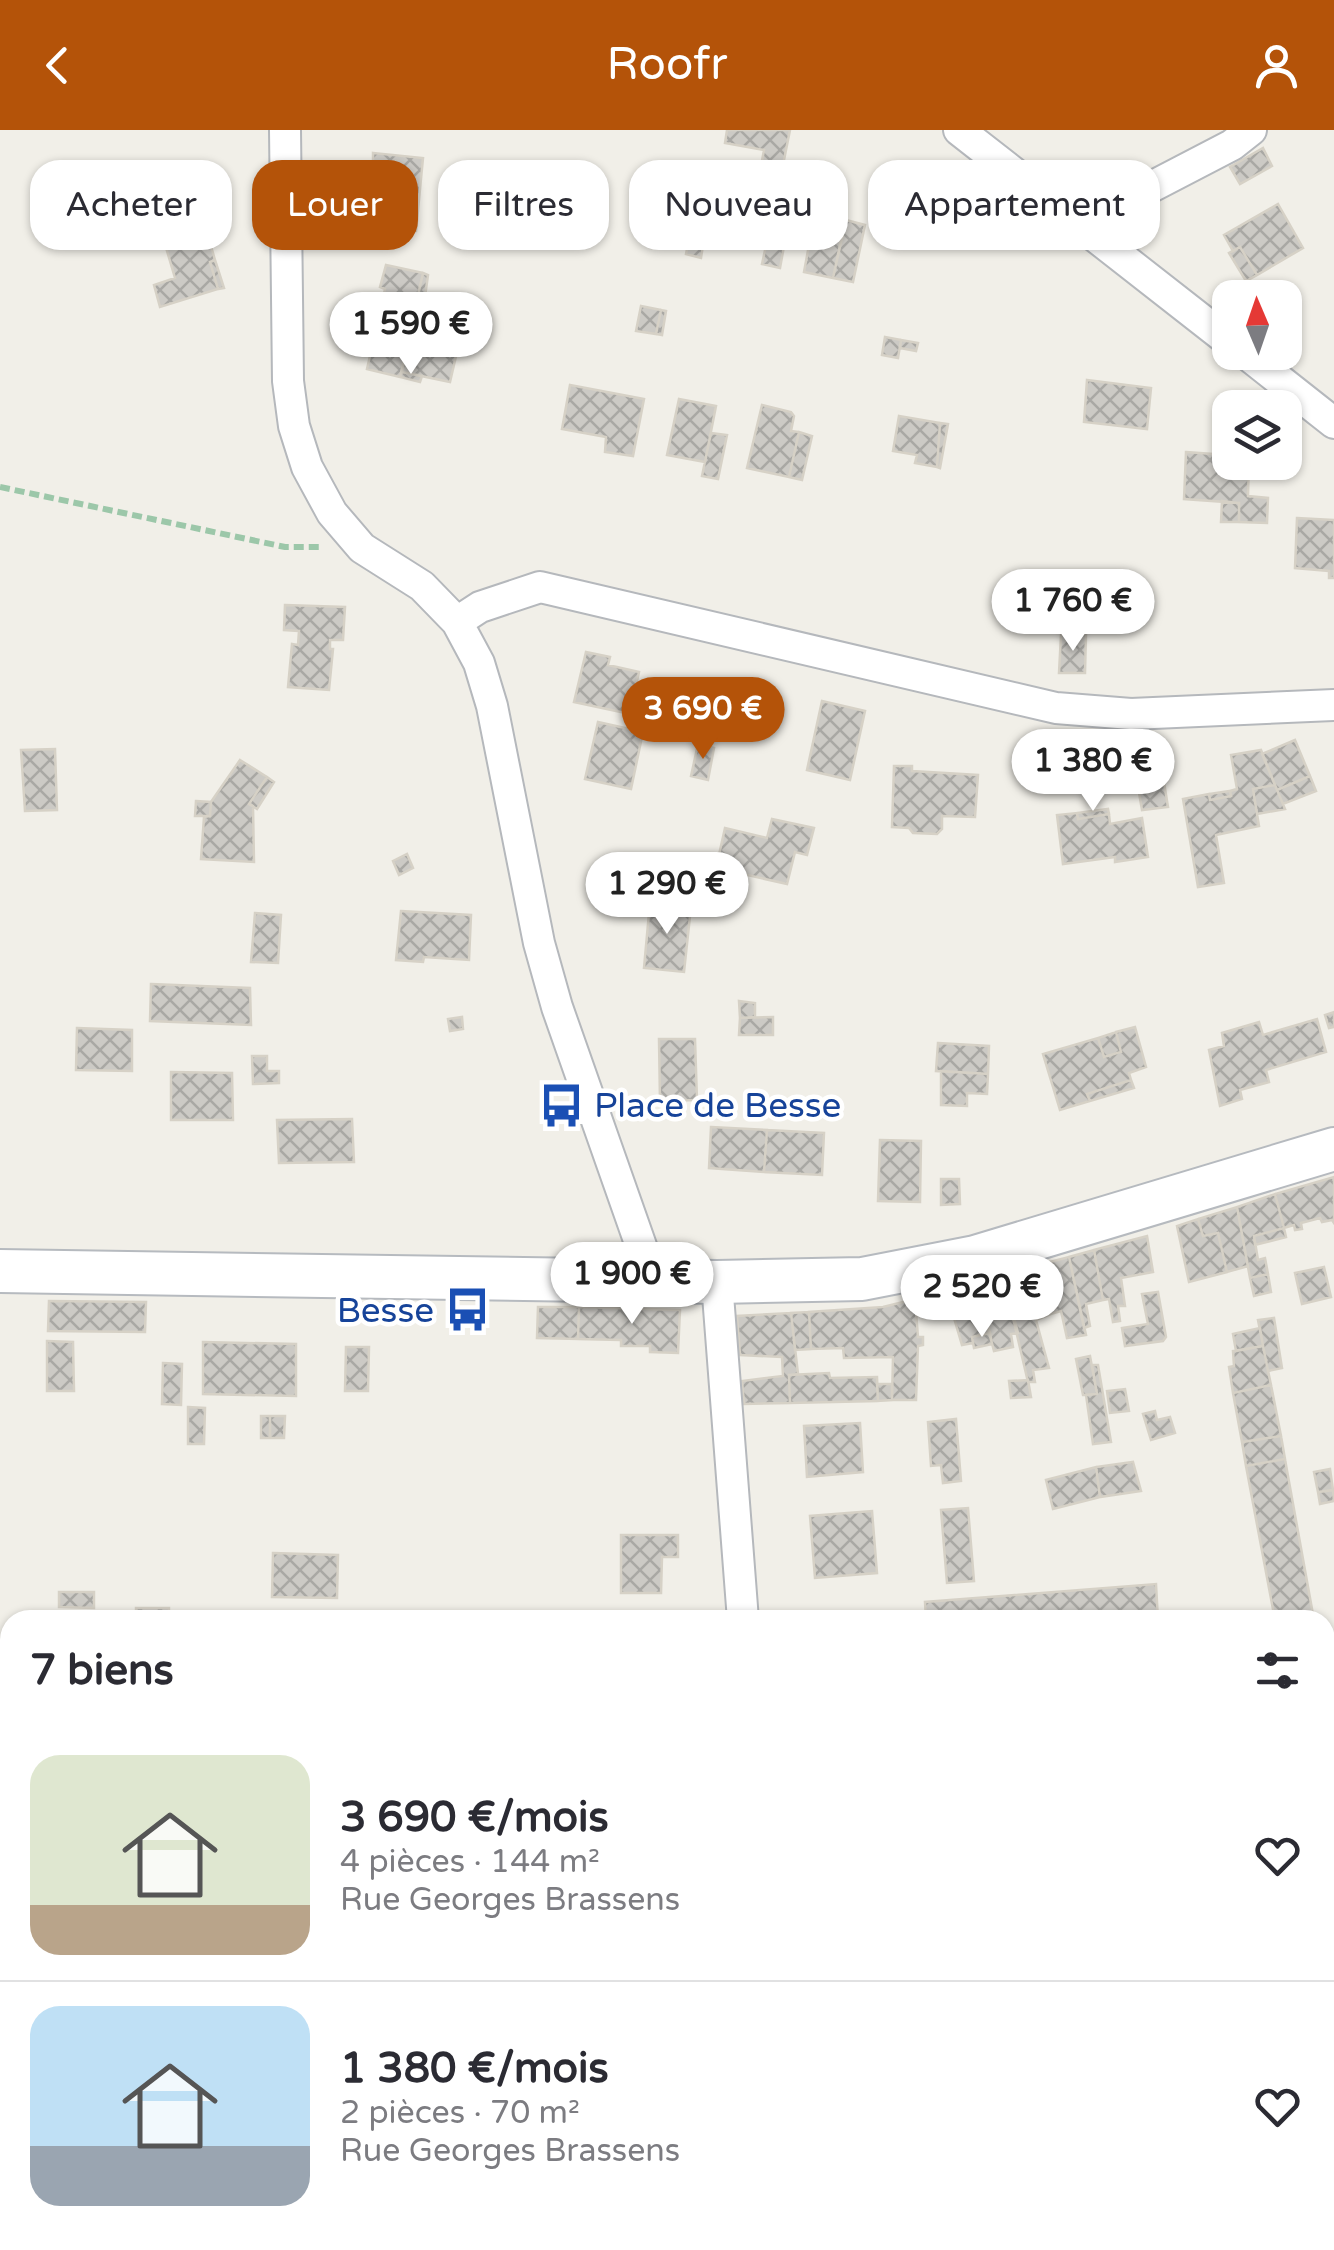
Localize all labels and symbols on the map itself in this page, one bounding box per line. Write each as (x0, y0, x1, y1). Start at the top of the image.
north arrow (1212, 280, 1302, 370)
pin: 1 590 € (319, 292, 503, 377)
pin: 1 760 € (981, 569, 1165, 654)
pin: 3 690 € (611, 677, 795, 762)
pin: 1 380 € (1001, 729, 1185, 814)
pin: 1 290 € (575, 852, 759, 937)
bus stop icon: Place de Besse (537, 1081, 585, 1129)
place label: Place de Besse (594, 1085, 841, 1127)
pin: 1 900 € (540, 1242, 724, 1327)
pin: 2 520 € (890, 1255, 1074, 1340)
bus stop icon: Besse (443, 1286, 491, 1334)
place label: Besse (337, 1290, 434, 1332)

